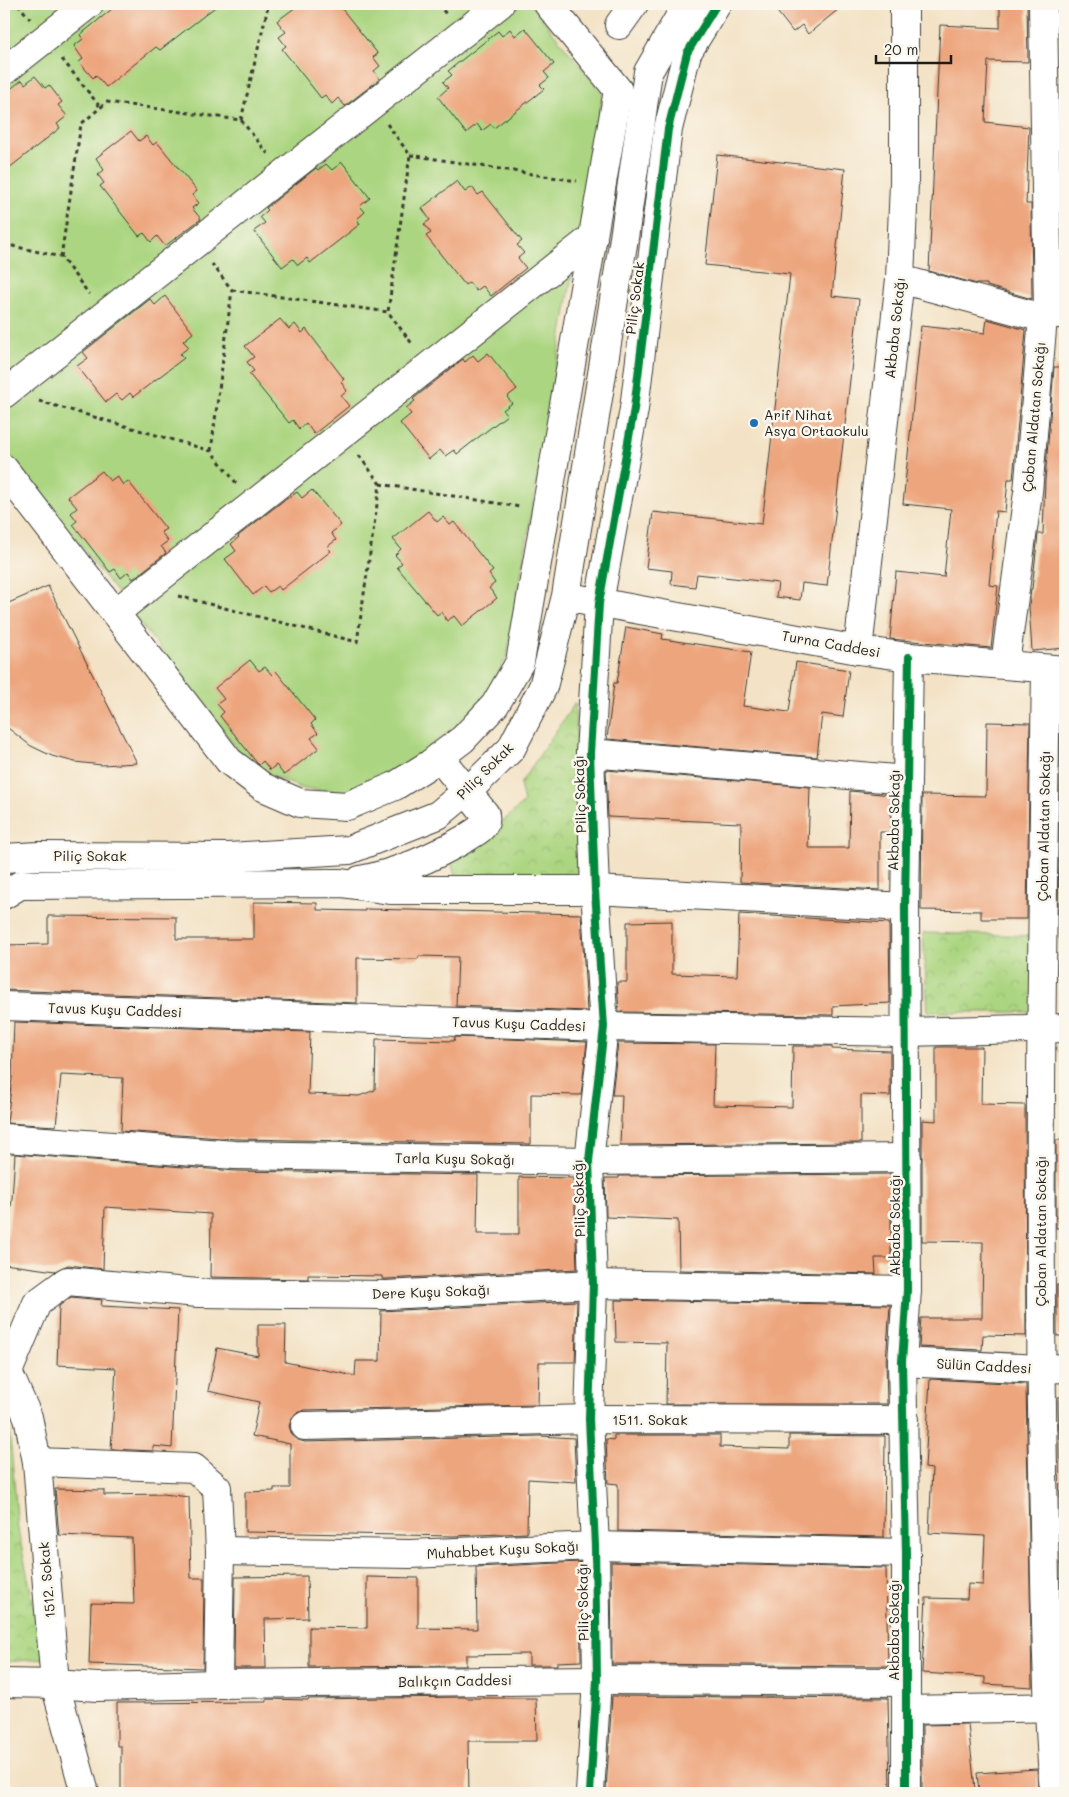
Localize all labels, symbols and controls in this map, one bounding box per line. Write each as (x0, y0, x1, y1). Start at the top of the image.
scale bar (876, 32, 952, 64)
text: 20 m (884, 39, 918, 59)
street label: Piliç Sokak (621, 260, 648, 335)
street label: Akbaba Sokağı (880, 276, 909, 380)
street label: Çoban Aldatan Sokağı (1017, 341, 1050, 493)
place label: Arif Nihat Asya Ortaokulu (764, 405, 869, 440)
marker: Arif Nihat Asya Ortaokulu (748, 417, 760, 429)
street label: Turna Caddesi (780, 625, 882, 662)
street label: Piliç Sokak (452, 738, 517, 803)
street label: Çoban Aldatan Sokağı (1033, 750, 1054, 902)
street label: Piliç Sokağı (569, 755, 590, 833)
street label: Akbaba Sokağı (883, 769, 904, 871)
street label: Piliç Sokak (53, 846, 127, 865)
street label: Tavus Kuşu Caddesi (48, 998, 182, 1021)
street label: Tavus Kuşu Caddesi (452, 1012, 586, 1035)
street label: Tarla Kuşu Sokağı (395, 1148, 515, 1169)
street label: Çoban Aldatan Sokağı (1031, 1156, 1050, 1306)
street label: Piliç Sokağı (568, 1159, 589, 1237)
street label: Akbaba Sokağı (885, 1174, 904, 1276)
street label: Dere Kuşu Sokağı (371, 1280, 490, 1303)
street label: Sülün Caddesi (936, 1354, 1032, 1377)
street label: 1511. Sokak (612, 1410, 688, 1429)
street label: Muhabbet Kuşu Sokağı (426, 1536, 580, 1563)
street label: 1512. Sokak (34, 1541, 59, 1619)
street label: Piliç Sokağı (572, 1563, 593, 1641)
street label: Akbaba Sokağı (884, 1579, 903, 1681)
street label: Balıkçın Caddesi (398, 1670, 512, 1691)

